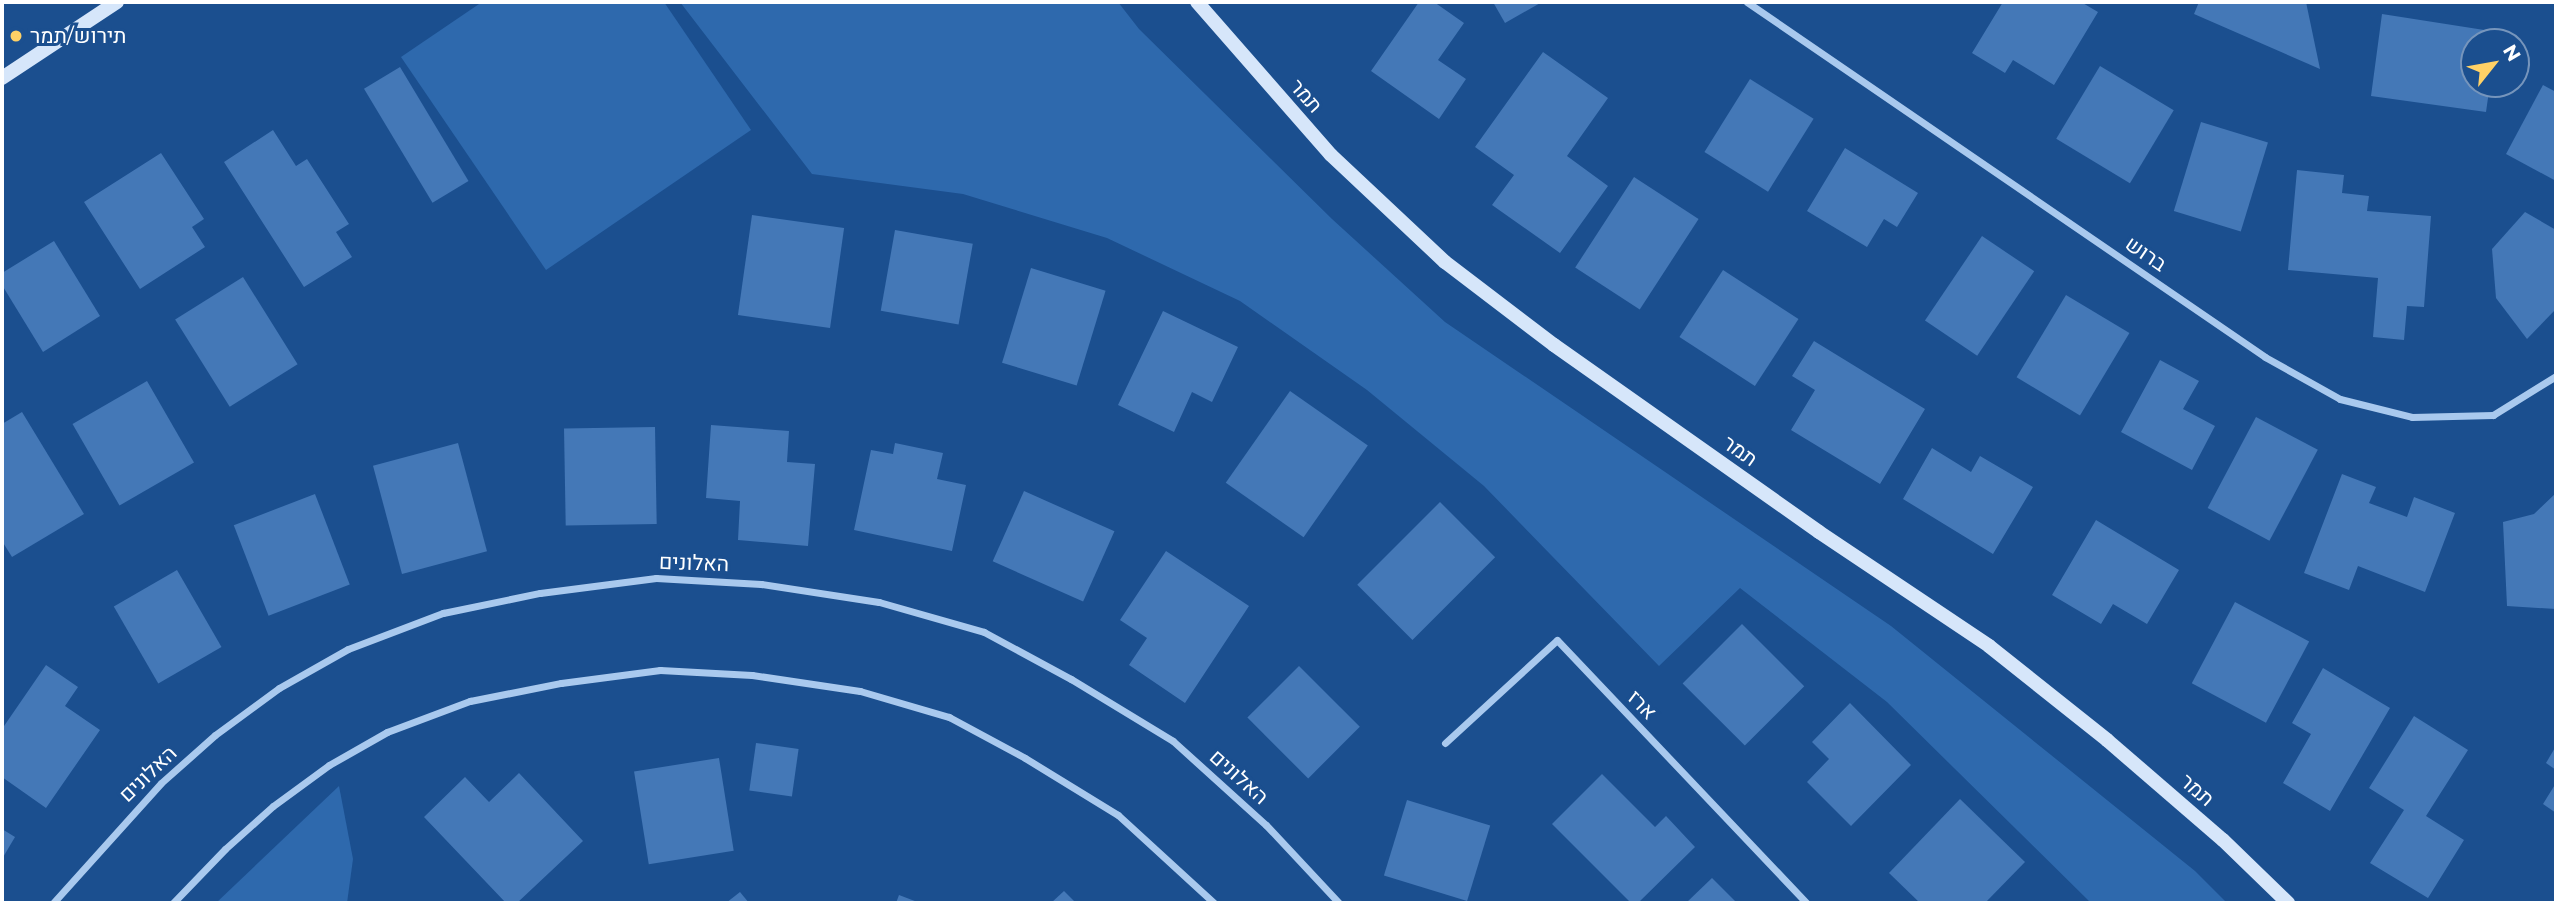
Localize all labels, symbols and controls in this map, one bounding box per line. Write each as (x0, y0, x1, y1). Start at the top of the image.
place label: תירוש/תמר (30, 23, 126, 49)
marker: תירוש/תמר (8, 28, 24, 44)
north arrow (2460, 28, 2530, 98)
text: N (2498, 40, 2526, 65)
street label: תמר (1284, 74, 1328, 118)
street label: ברוש (2121, 231, 2171, 277)
street label: תמר (1718, 430, 1762, 472)
street label: האלונים (659, 549, 729, 577)
street label: ארז (1622, 685, 1662, 725)
street label: האלונים (114, 741, 182, 807)
street label: האלונים (1205, 744, 1273, 810)
street label: תמר (2175, 768, 2219, 812)

